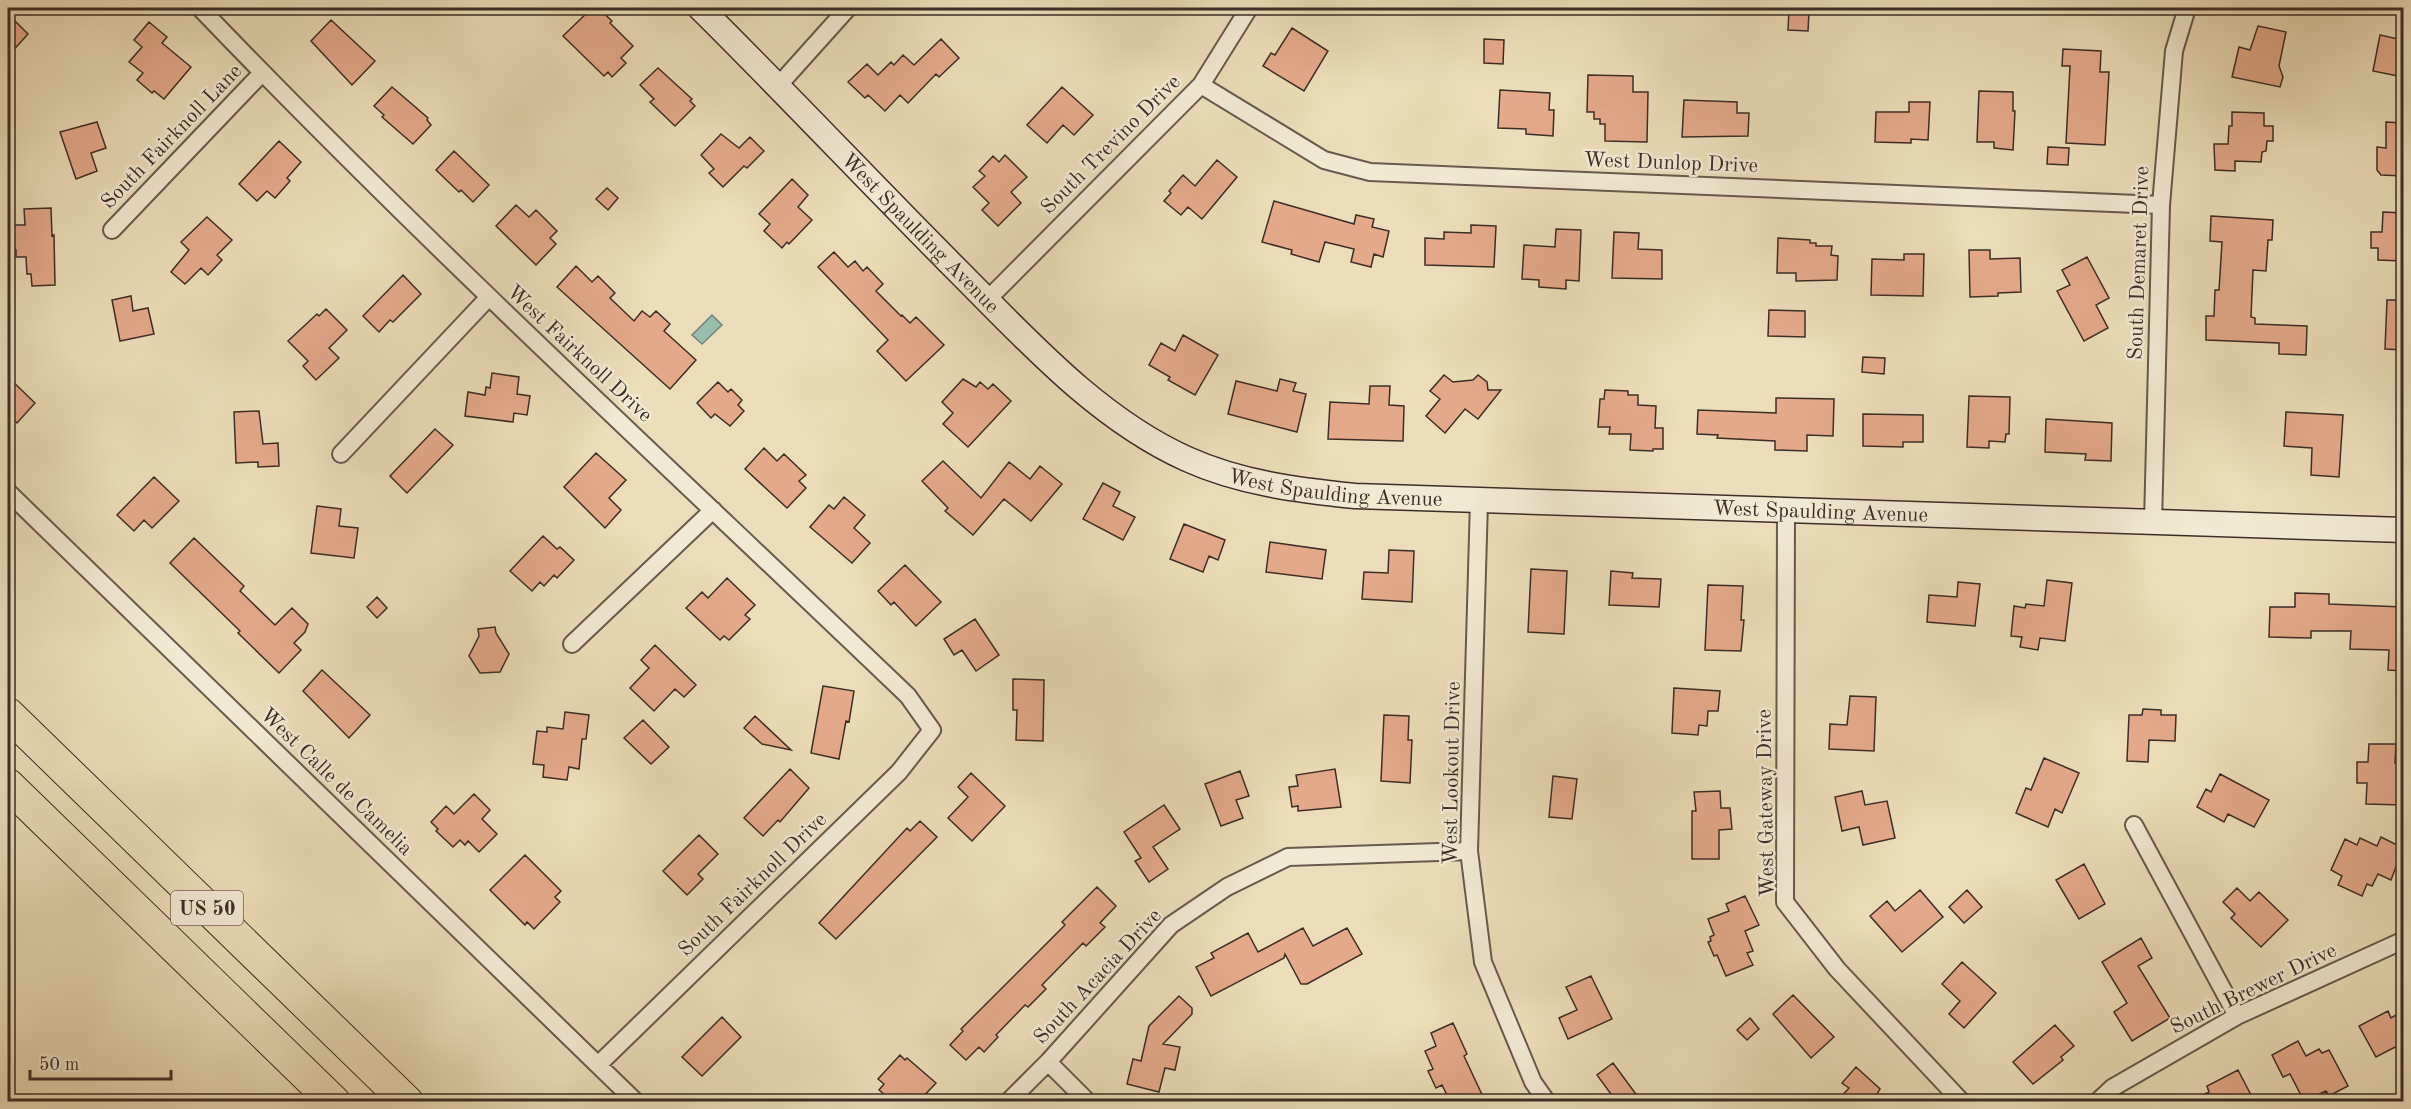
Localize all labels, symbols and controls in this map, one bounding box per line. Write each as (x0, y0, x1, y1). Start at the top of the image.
street label: South Fairknoll Lane (98, 61, 246, 213)
street label: South Trevino Drive (1037, 71, 1185, 219)
street label: West Spaulding Avenue (837, 150, 1002, 318)
street label: West Dunlop Drive (1583, 150, 1759, 177)
street label: South Demaret Drive (2126, 166, 2153, 361)
street label: West Fairknoll Drive (502, 282, 656, 427)
street label: West Spaulding Avenue (1226, 466, 1443, 511)
street label: West Spaulding Avenue (1712, 499, 1929, 527)
street label: West Lookout Drive (1440, 681, 1465, 865)
street label: West Calle de Camelia (256, 704, 416, 860)
street label: West Gateway Drive (1754, 709, 1779, 897)
street label: South Fairknoll Drive (675, 809, 831, 961)
road number: US 50 (171, 891, 243, 925)
street label: South Acacia Drive (1030, 905, 1166, 1049)
street label: South Brewer Drive (2167, 940, 2340, 1039)
scale bar (30, 1043, 171, 1081)
text: 50 m (39, 1056, 79, 1074)

